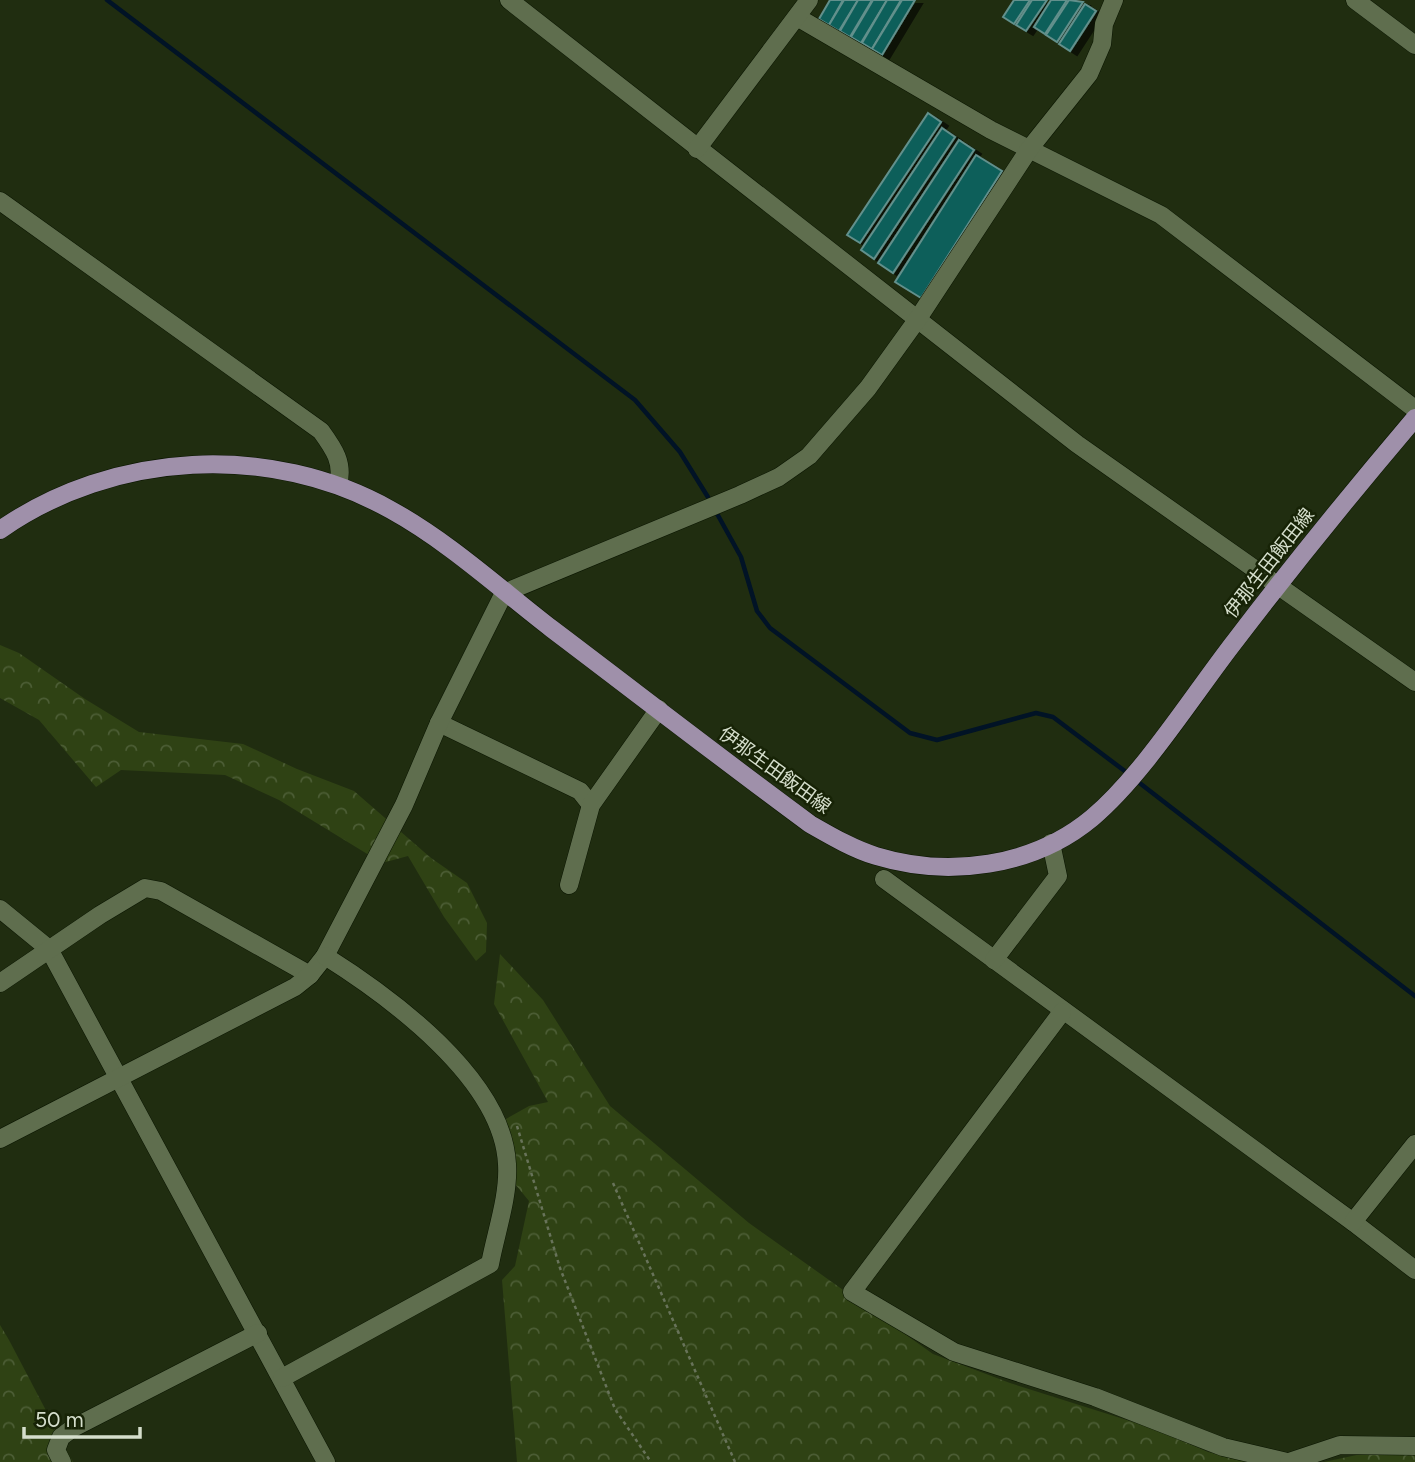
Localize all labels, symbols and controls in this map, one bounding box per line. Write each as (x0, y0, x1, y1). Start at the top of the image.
street label: 伊那生田飯田線 (1219, 504, 1319, 622)
street label: 伊那生田飯田線 (714, 722, 836, 818)
scale bar (24, 1396, 140, 1440)
text: 50 m (35, 1407, 84, 1432)

